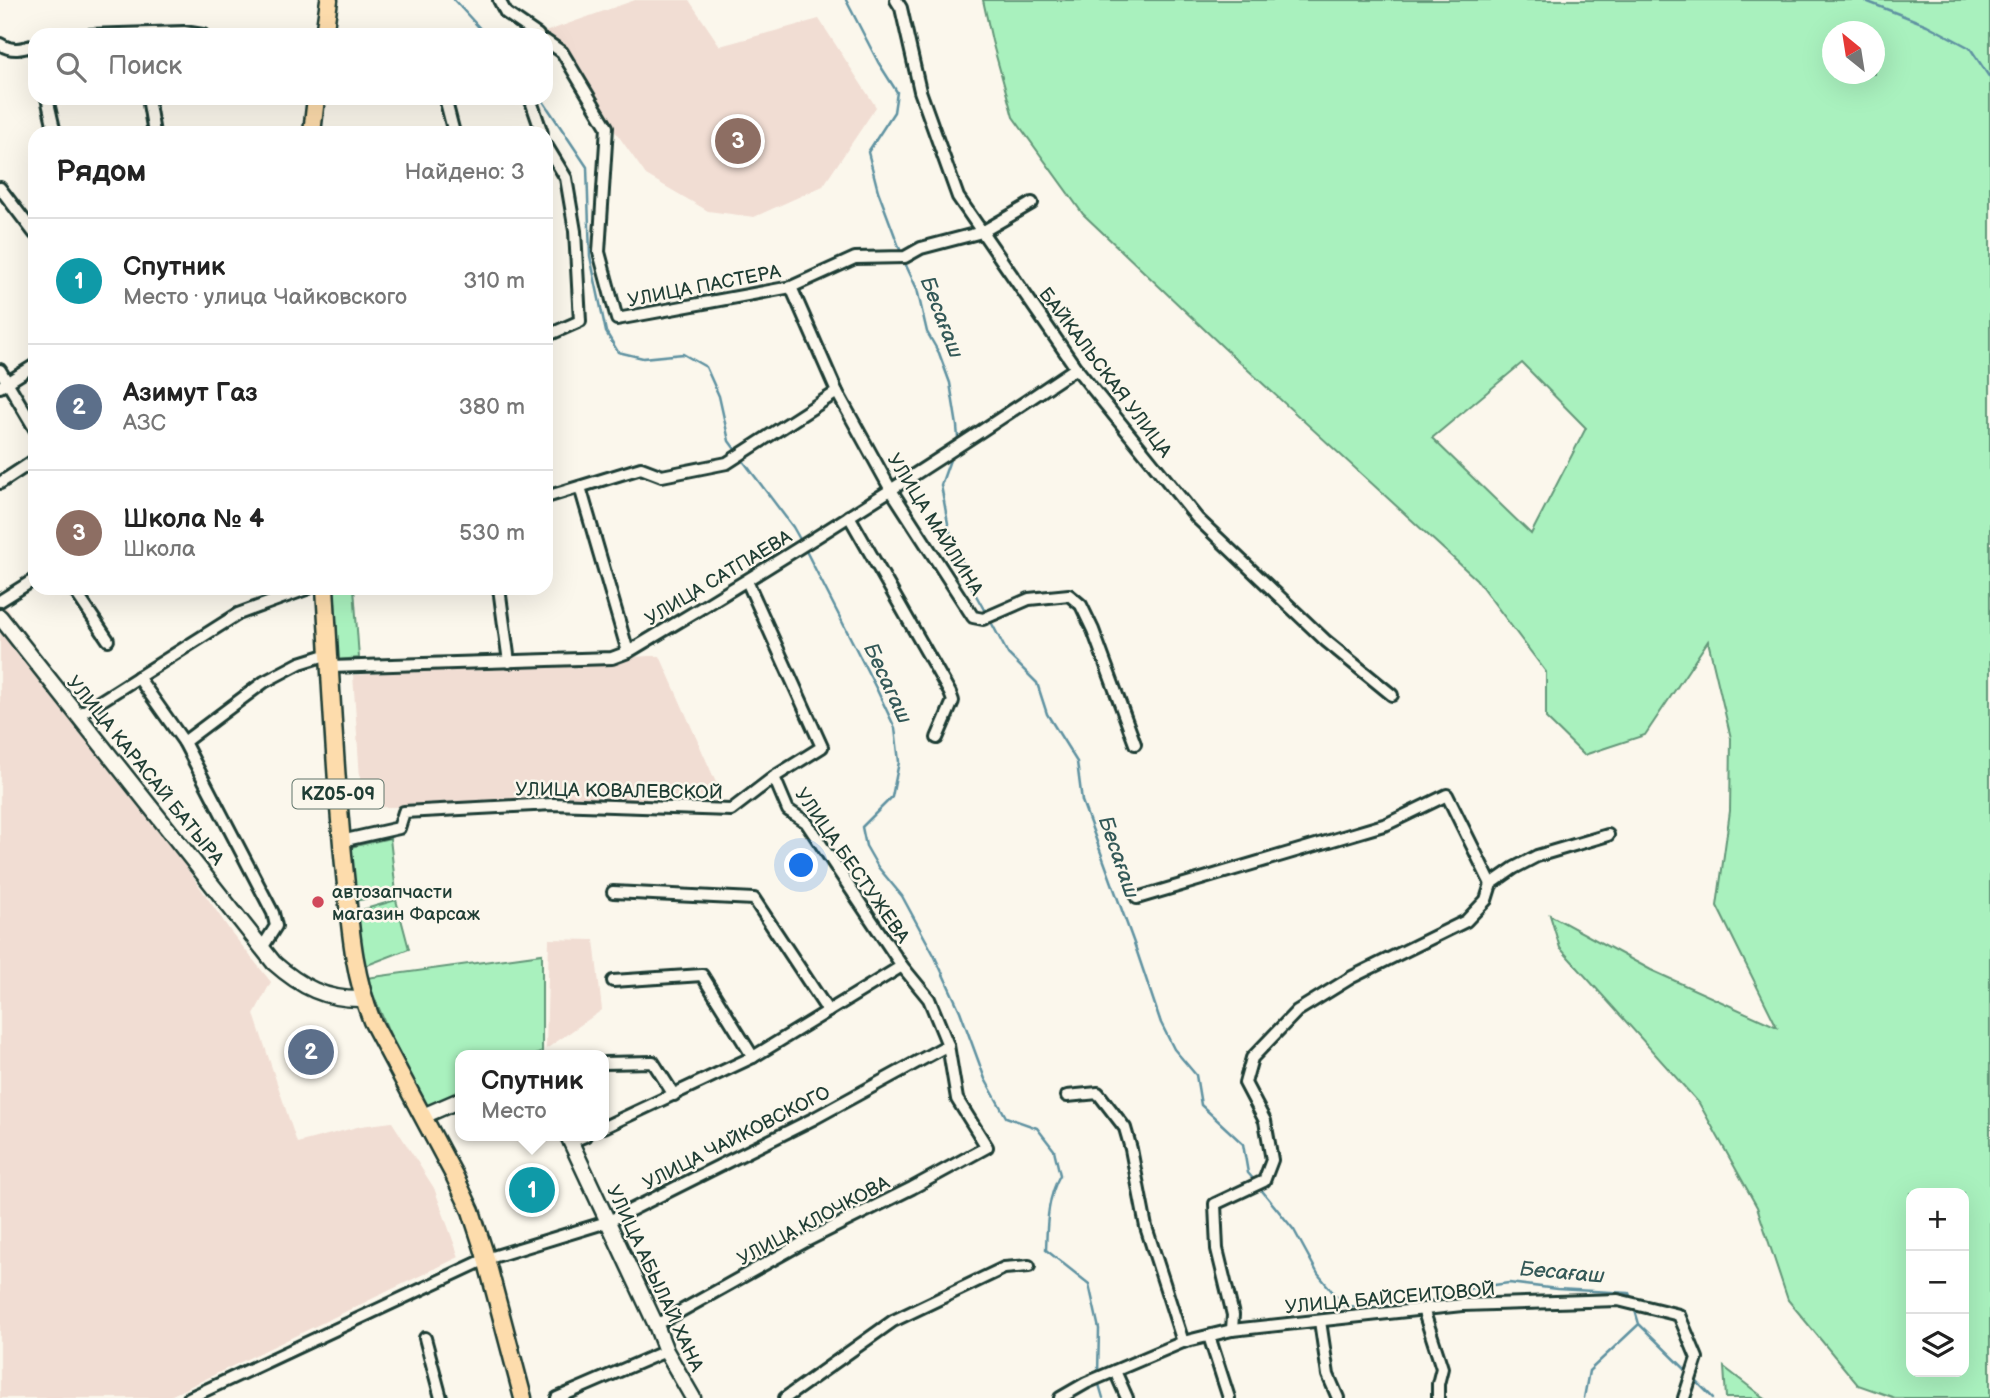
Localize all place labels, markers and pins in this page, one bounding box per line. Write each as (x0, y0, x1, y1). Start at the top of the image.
pin: 3 (715, 115, 761, 167)
place label: автозапчасти магазин Фарсаж (332, 881, 481, 926)
marker: автозапчасти магазин Фарсаж (310, 894, 326, 910)
pin: 2 (288, 1026, 334, 1078)
pin: 1 (509, 1164, 555, 1216)

